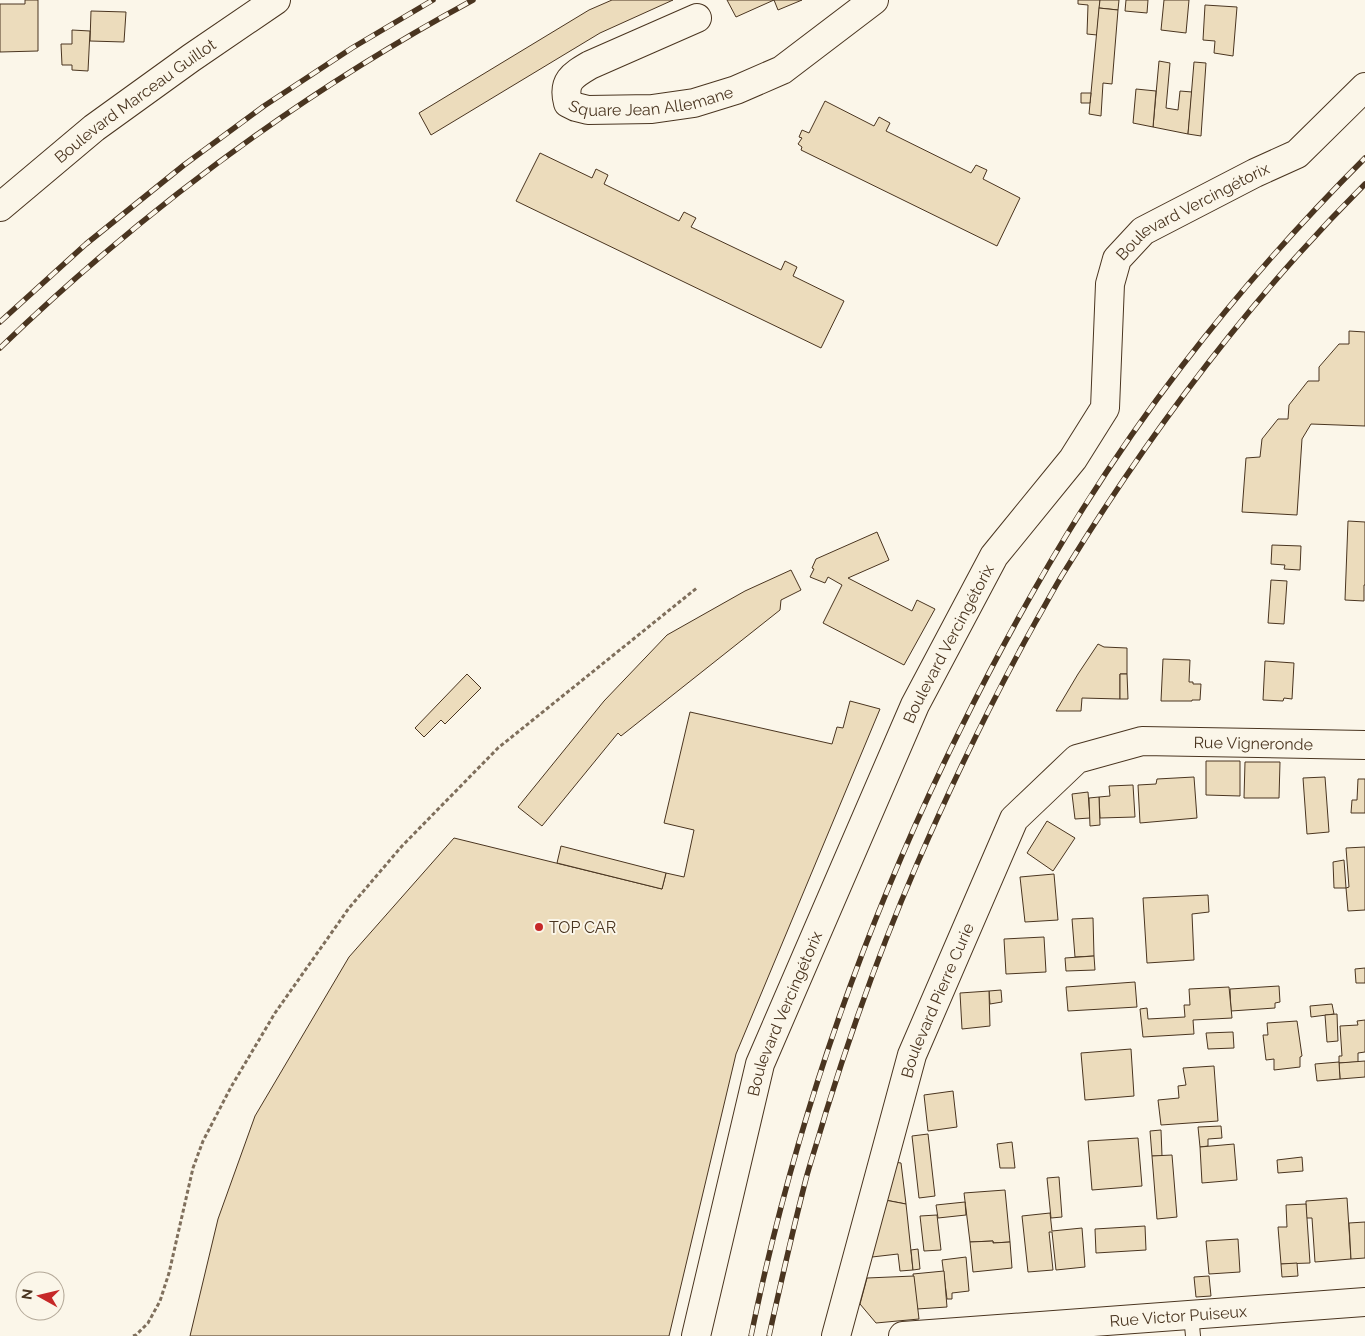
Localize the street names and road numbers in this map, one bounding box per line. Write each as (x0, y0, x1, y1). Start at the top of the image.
street label: Boulevard Marceau Guillot (50, 34, 220, 167)
street label: Square Jean Allemane (566, 82, 735, 119)
street label: Boulevard Vercingétorix (1112, 158, 1272, 264)
street label: Boulevard Vercingétorix (899, 561, 997, 726)
street label: Rue Vigneronde (1193, 732, 1313, 754)
street label: Boulevard Pierre Curie (897, 920, 977, 1080)
street label: Boulevard Vercingétorix (743, 928, 826, 1098)
street label: Rue Victor Puiseux (1109, 1301, 1248, 1330)

